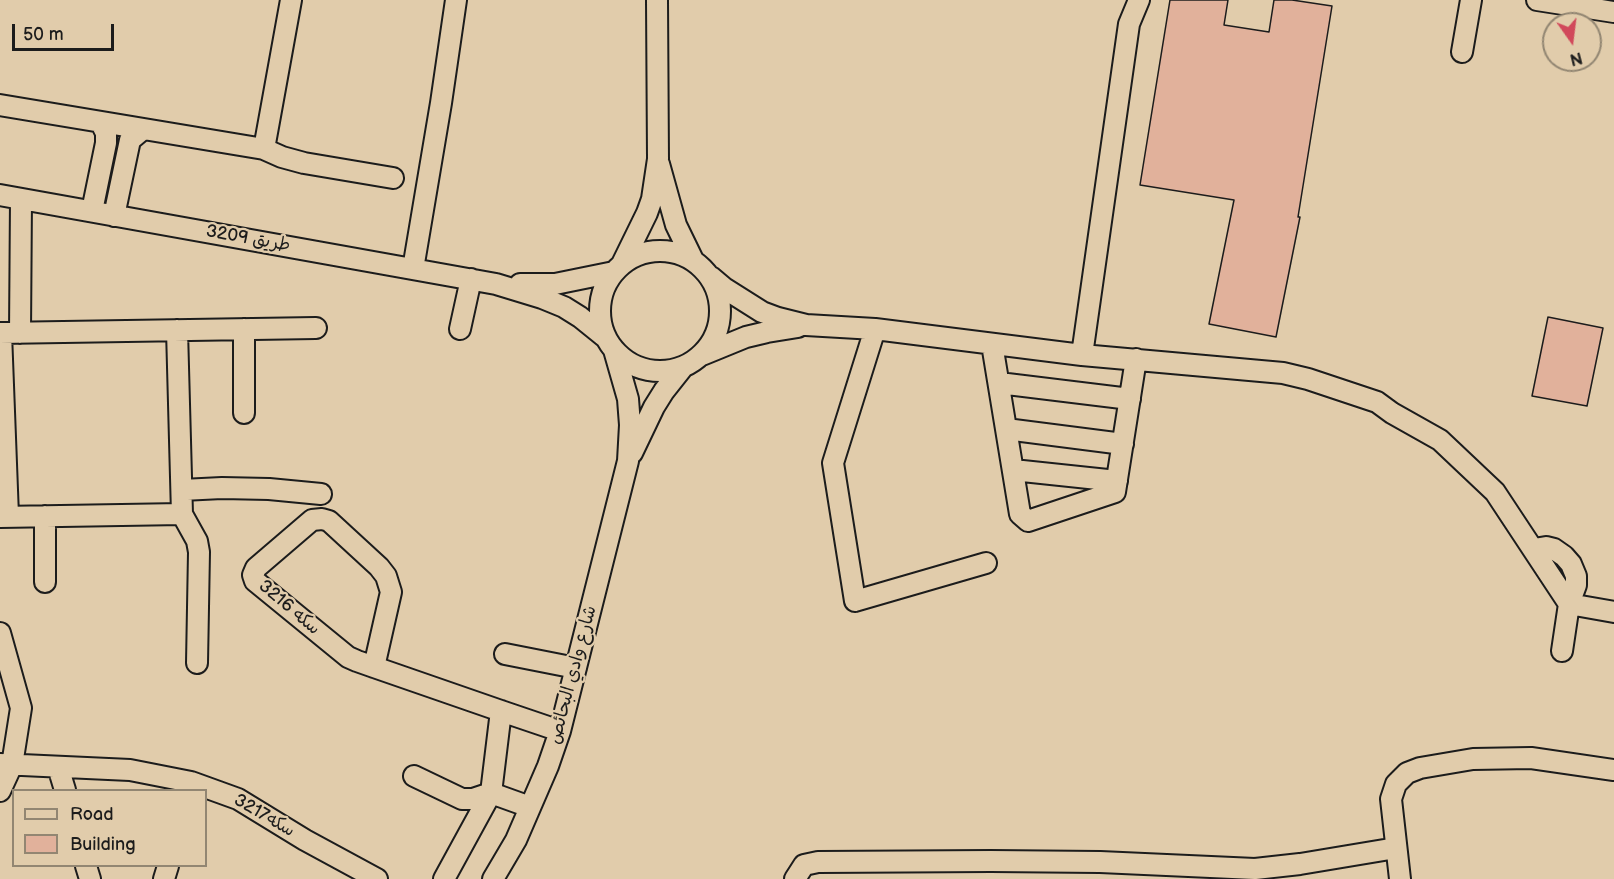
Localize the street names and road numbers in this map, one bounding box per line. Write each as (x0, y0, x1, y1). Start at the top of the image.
street label: طريق 3209 (204, 221, 292, 257)
street label: سكه 3216 (254, 576, 324, 640)
street label: شارع وادي البحائص (544, 603, 602, 747)
street label: سكه3217 (229, 790, 299, 842)

